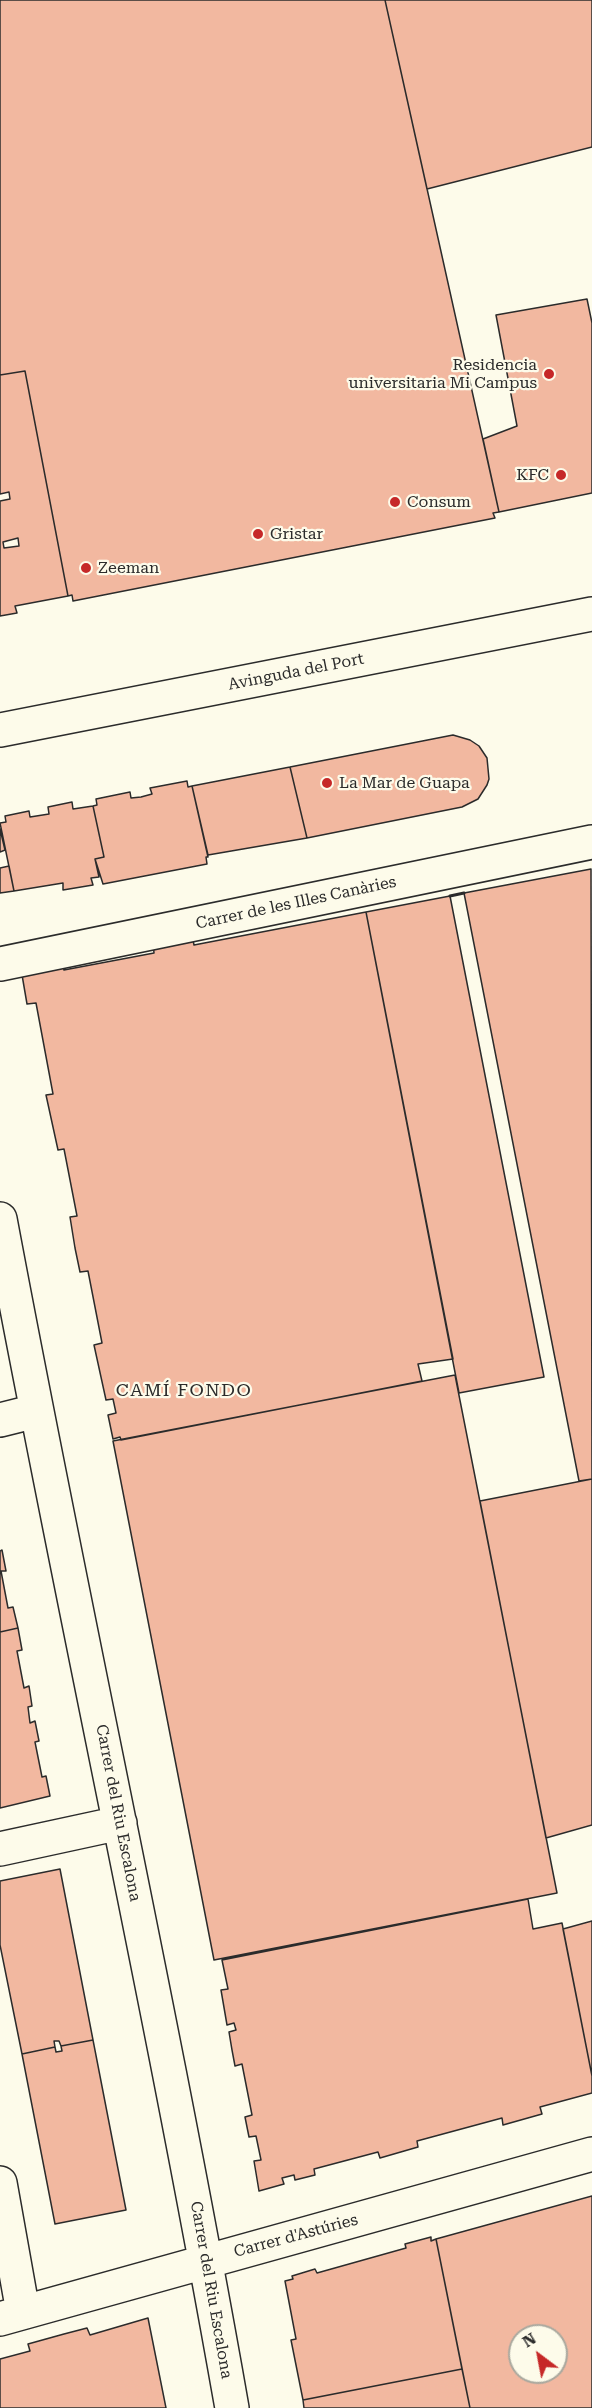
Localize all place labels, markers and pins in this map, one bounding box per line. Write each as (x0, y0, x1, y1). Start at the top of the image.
place label: Residencia universitaria Mi Campus (348, 355, 537, 393)
marker: Residencia universitaria Mi Campus (542, 367, 556, 381)
place label: KFC (516, 465, 549, 485)
marker: KFC (554, 468, 568, 482)
place label: Consum (407, 492, 471, 512)
marker: Consum (388, 495, 402, 509)
place label: Gristar (270, 524, 323, 544)
marker: Gristar (251, 527, 265, 541)
place label: Zeeman (98, 558, 159, 578)
marker: Zeeman (79, 561, 93, 575)
place label: La Mar de Guapa (339, 773, 470, 793)
marker: La Mar de Guapa (320, 776, 334, 790)

